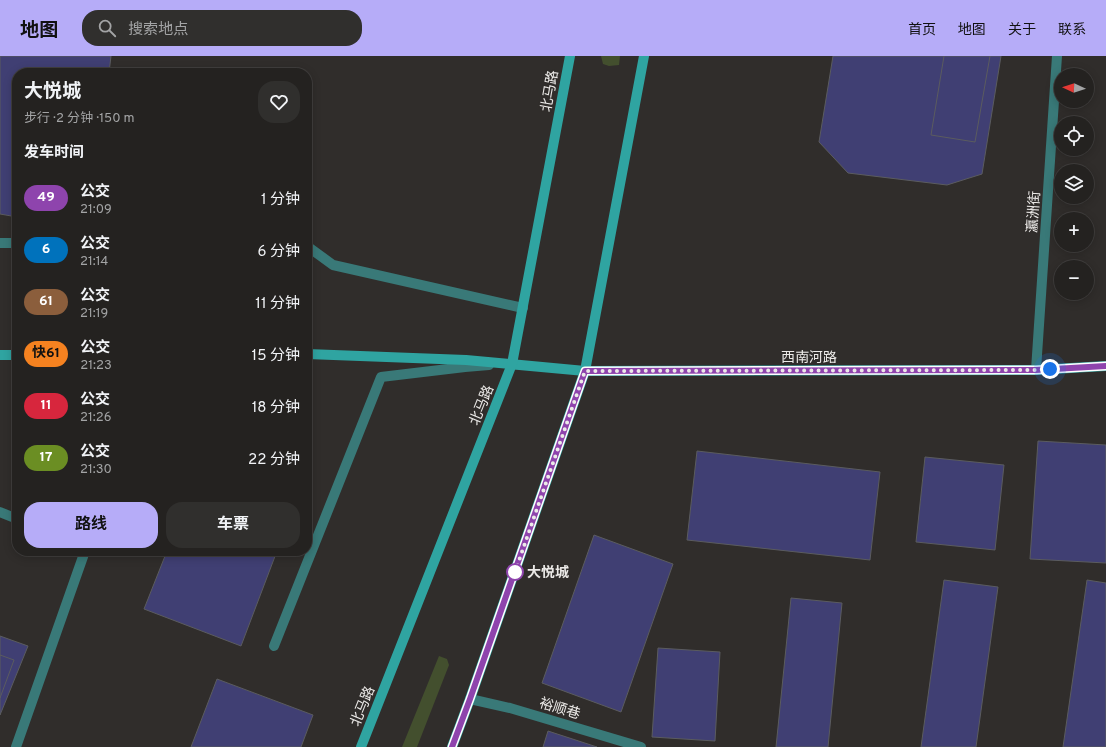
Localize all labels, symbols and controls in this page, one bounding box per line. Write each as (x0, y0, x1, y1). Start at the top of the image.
search box (82, 10, 362, 46)
icon: search (96, 17, 118, 39)
text: 地图 (20, 19, 58, 43)
text: 搜索地点 (128, 21, 188, 40)
text: 首页 (908, 22, 936, 39)
text: 地图 (958, 22, 986, 39)
text: 关于 (1008, 22, 1036, 39)
text: 联系 (1058, 22, 1086, 39)
north arrow (1054, 68, 1094, 108)
map controls (1054, 68, 1094, 300)
street label: 北马路 (537, 69, 562, 113)
text: 大悦城 (24, 80, 81, 104)
button: heart (258, 81, 300, 123)
text: 步行 · 2 分钟 · 150 m (24, 111, 135, 127)
button: locate (1054, 116, 1094, 156)
text: 发车时间 (24, 144, 84, 163)
button: layers (1054, 164, 1094, 204)
text: 公交 (80, 183, 110, 202)
text: 49 (37, 189, 55, 206)
street label: 瀛洲街 (1024, 190, 1044, 234)
text: 1 分钟 (261, 191, 300, 210)
text: 21:09 (80, 202, 112, 218)
button: + (1054, 212, 1094, 252)
text: 公交 (80, 235, 110, 254)
text: 6 (42, 241, 50, 258)
text: 6 分钟 (258, 243, 300, 262)
text: 21:14 (80, 254, 108, 270)
button: − (1054, 260, 1094, 300)
text: 公交 (80, 287, 110, 306)
text: 61 (39, 293, 53, 310)
text: 11 分钟 (255, 295, 300, 314)
text: 21:19 (80, 306, 108, 322)
text: 公交 (80, 339, 110, 358)
text: 快61 (32, 345, 60, 362)
text: 15 分钟 (252, 347, 300, 366)
street label: 西南河路 (781, 350, 837, 367)
text: 21:23 (80, 358, 112, 374)
your location (1040, 359, 1060, 379)
street label: 北马路 (466, 383, 498, 428)
text: 公交 (80, 391, 110, 410)
text: 11 (40, 397, 52, 414)
text: 18 分钟 (252, 399, 300, 418)
text: 21:26 (80, 410, 111, 426)
text: 公交 (80, 443, 110, 462)
text: 17 (39, 449, 53, 466)
text: 22 分钟 (248, 451, 300, 470)
text: 21:30 (80, 462, 112, 478)
button: 路线 (24, 502, 158, 548)
button: 车票 (166, 502, 300, 548)
marker: 大悦城 (506, 563, 524, 581)
place label: 大悦城 (527, 564, 569, 582)
street label: 北马路 (347, 684, 379, 729)
street label: 裕顺巷 (537, 695, 582, 724)

